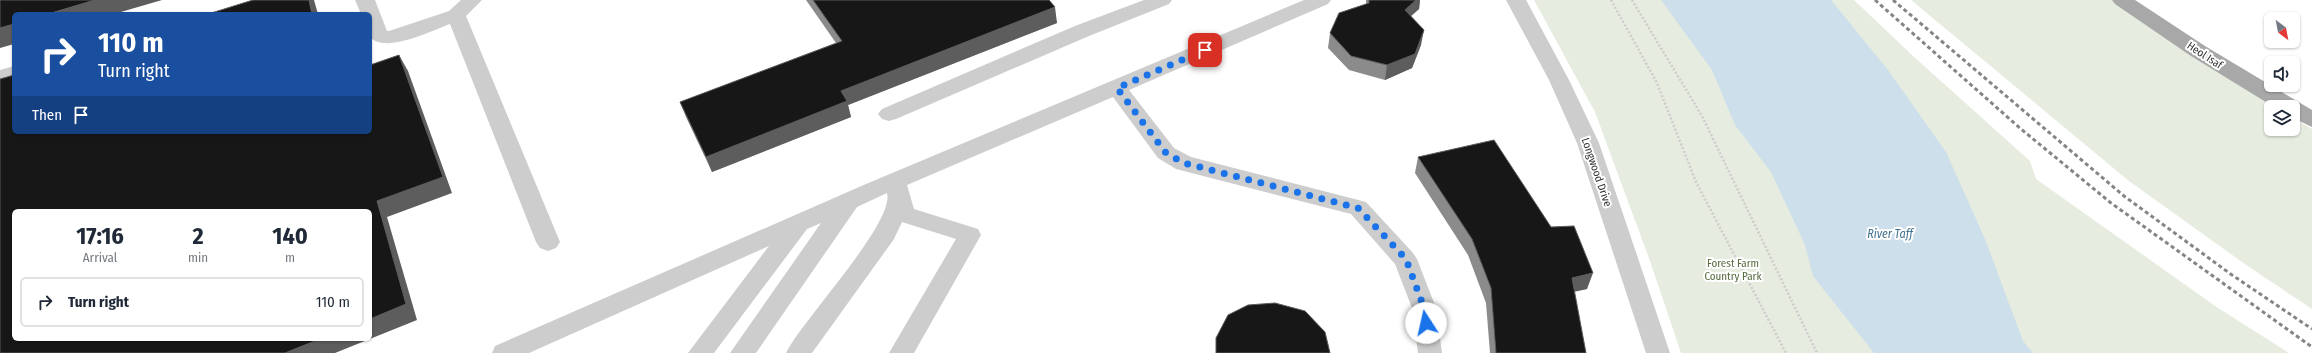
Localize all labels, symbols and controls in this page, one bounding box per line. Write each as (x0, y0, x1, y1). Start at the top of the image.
north arrow (2264, 12, 2300, 48)
map controls (2264, 12, 2300, 136)
text: 110 m (98, 26, 164, 59)
icon: right (32, 28, 84, 80)
pin (1188, 33, 1222, 67)
icon: arrive (1194, 39, 1216, 61)
street label: Heol Isaf (2185, 39, 2225, 72)
button: sound (2264, 56, 2300, 92)
text: Turn right (98, 60, 170, 82)
button: layers (2264, 100, 2300, 136)
icon: arrive (70, 104, 92, 126)
text: Then (32, 106, 62, 124)
street label: Longwood Drive (1579, 136, 1614, 208)
text: 17:16 (76, 222, 124, 250)
text: 2 (193, 222, 204, 250)
text: 140 (272, 222, 308, 250)
water label: River Taff (1867, 227, 1915, 241)
text: Arrival (83, 250, 117, 265)
text: min (188, 250, 208, 265)
text: m (285, 250, 295, 265)
park label: Forest Farm Country Park (1704, 257, 1762, 283)
icon: right (34, 291, 56, 313)
text: Turn right (68, 293, 129, 311)
text: 110 m (316, 293, 350, 311)
position arrow (1405, 302, 1447, 344)

